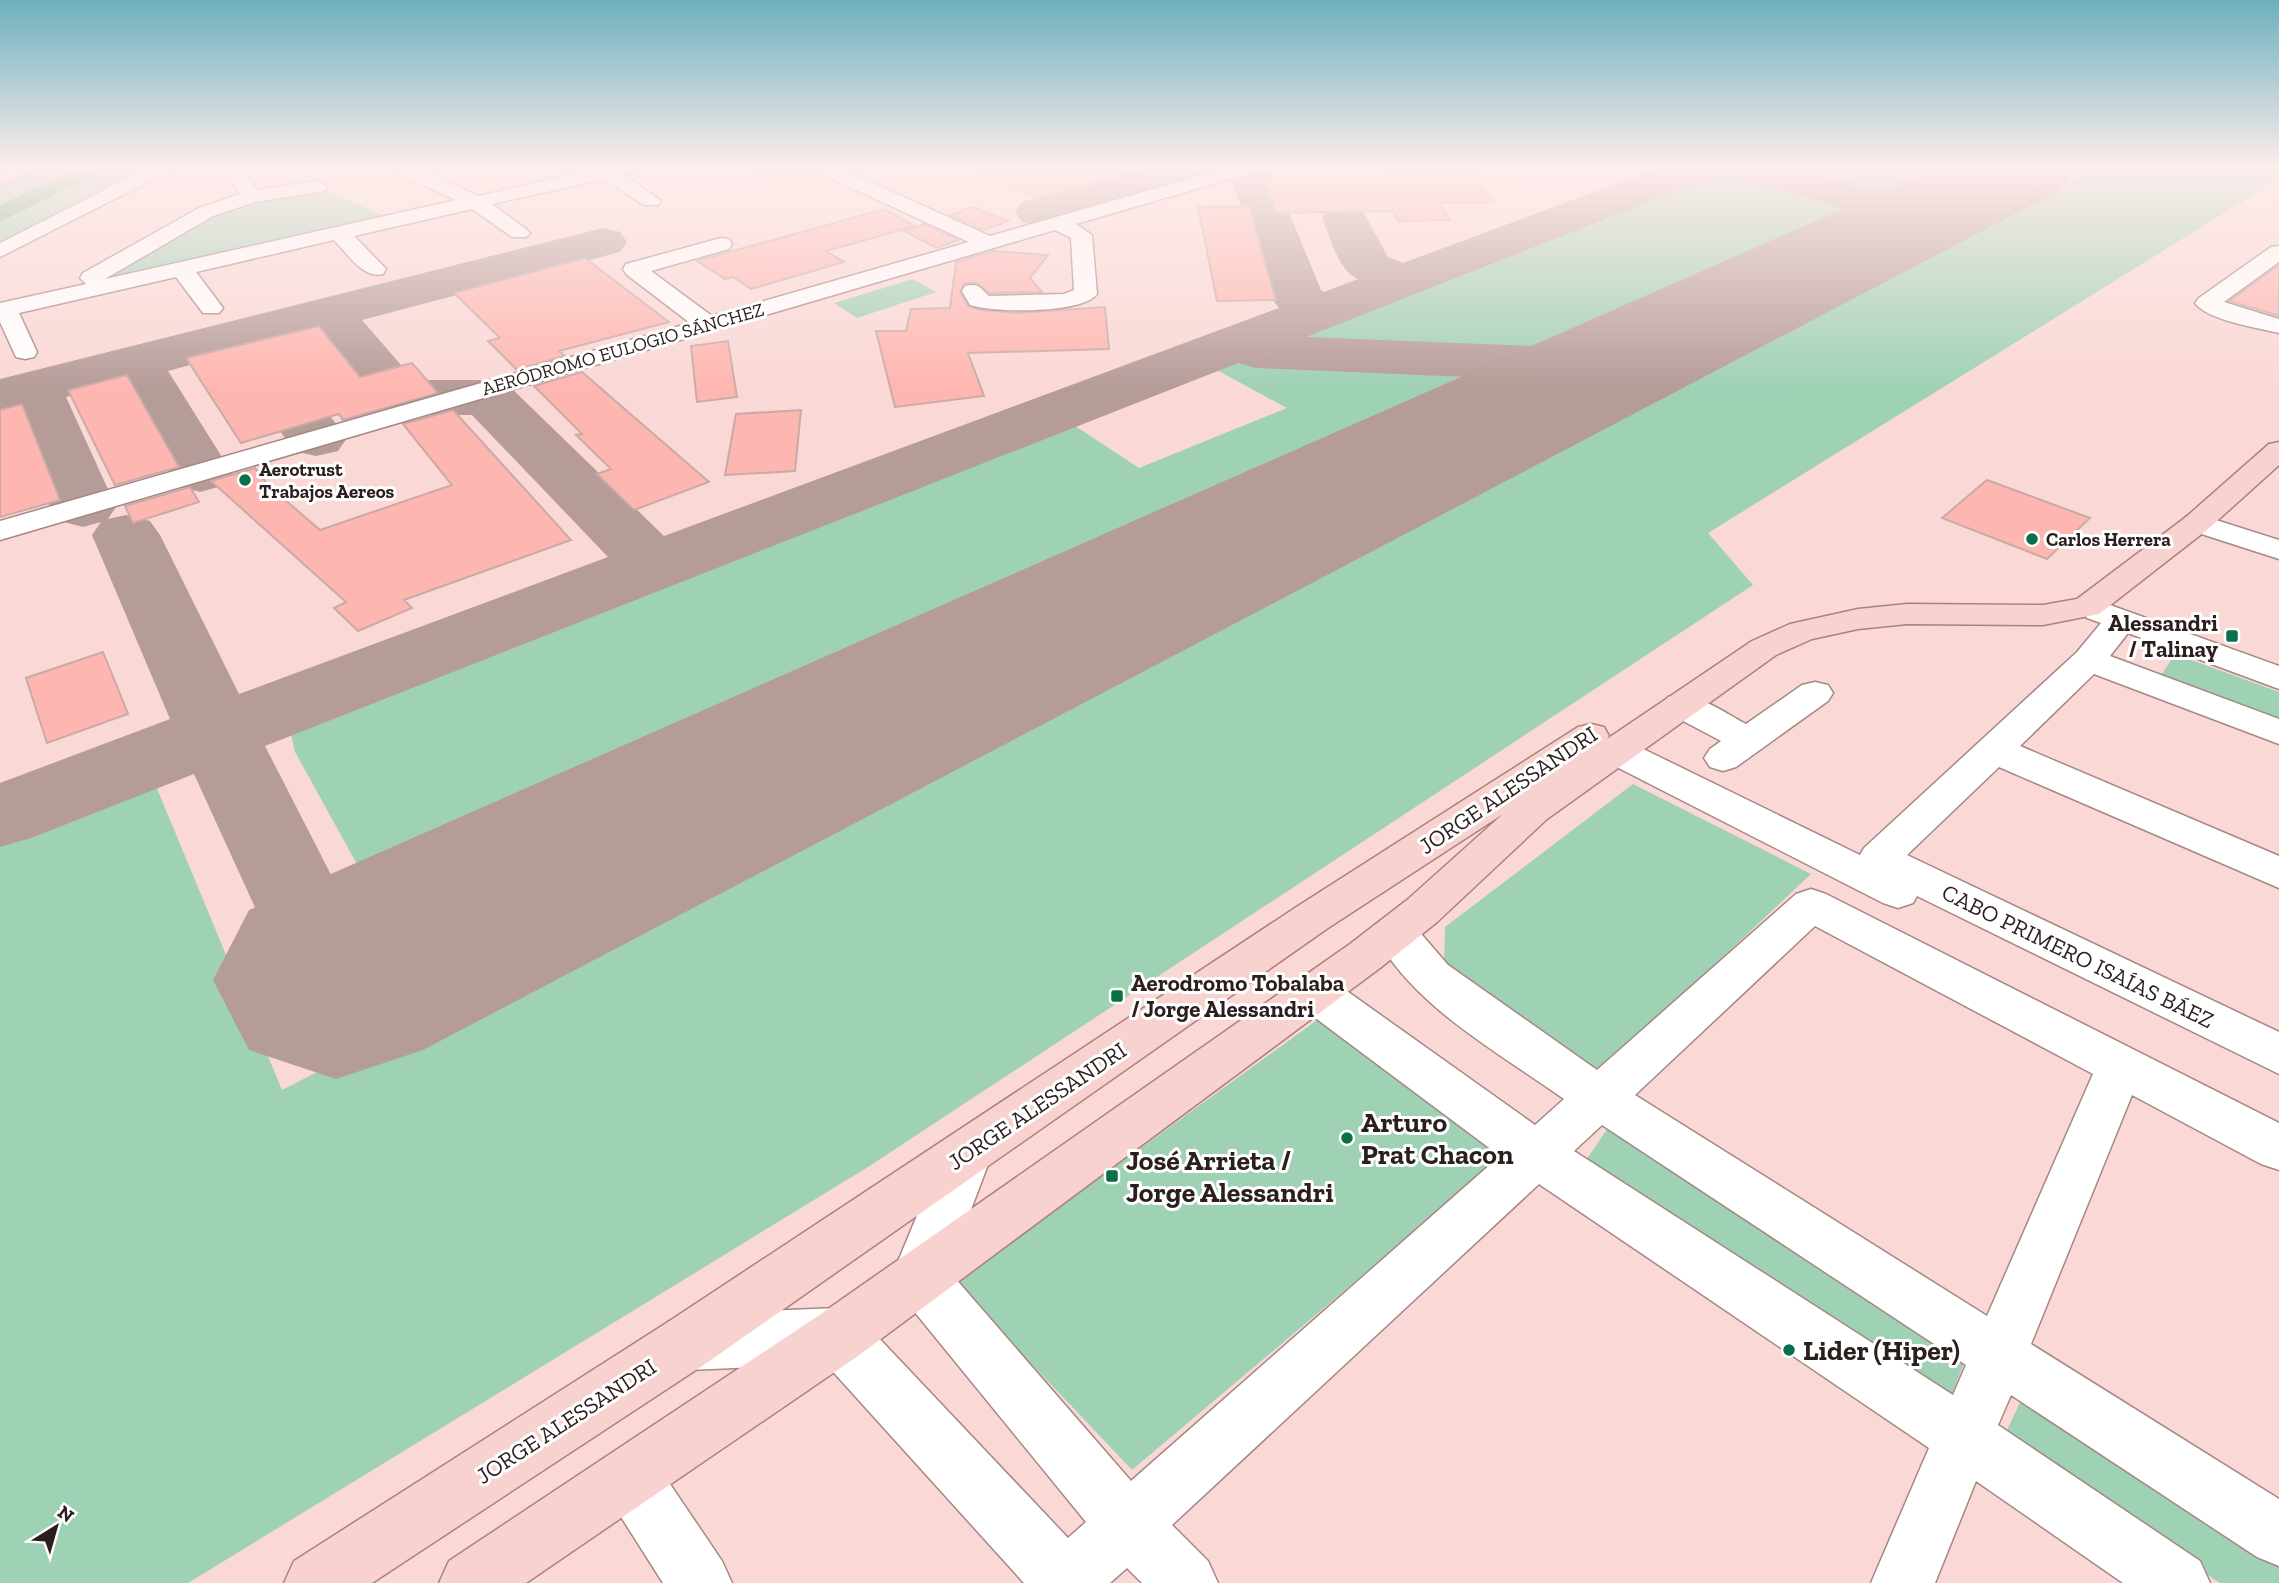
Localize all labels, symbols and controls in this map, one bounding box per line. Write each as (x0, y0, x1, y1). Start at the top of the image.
street label: AERÓDROMO EULOGIO SÁNCHEZ (479, 298, 767, 400)
place label: Aerotrust Trabajos Aereos (259, 458, 395, 503)
marker: Aerotrust Trabajos Aereos (237, 472, 253, 488)
place label: Carlos Herrera (2046, 528, 2171, 551)
marker: Carlos Herrera (2024, 531, 2040, 547)
place label: Alessandri / Talinay (2108, 609, 2219, 663)
marker: Alessandri / Talinay (2224, 628, 2240, 644)
street label: JORGE ALESSANDRI (1413, 720, 1603, 860)
street label: CABO PRIMERO ISAÍAS BÁEZ (1937, 878, 2219, 1034)
place label: Aerodromo Tobalaba / Jorge Alessandri (1131, 969, 1345, 1023)
marker: Aerodromo Tobalaba / Jorge Alessandri (1109, 988, 1125, 1004)
street label: JORGE ALESSANDRI (942, 1036, 1132, 1176)
place label: Arturo Prat Chacon (1361, 1106, 1514, 1171)
marker: Arturo Prat Chacon (1339, 1130, 1355, 1146)
place label: José Arrieta / Jorge Alessandri (1126, 1144, 1334, 1209)
marker: José Arrieta / Jorge Alessandri (1104, 1168, 1120, 1184)
place label: Lider (Hiper) (1803, 1334, 1960, 1367)
marker: Lider (Hiper) (1781, 1342, 1797, 1358)
street label: JORGE ALESSANDRI (471, 1352, 661, 1490)
north arrow (21, 1492, 91, 1562)
text: N (53, 1500, 79, 1527)

